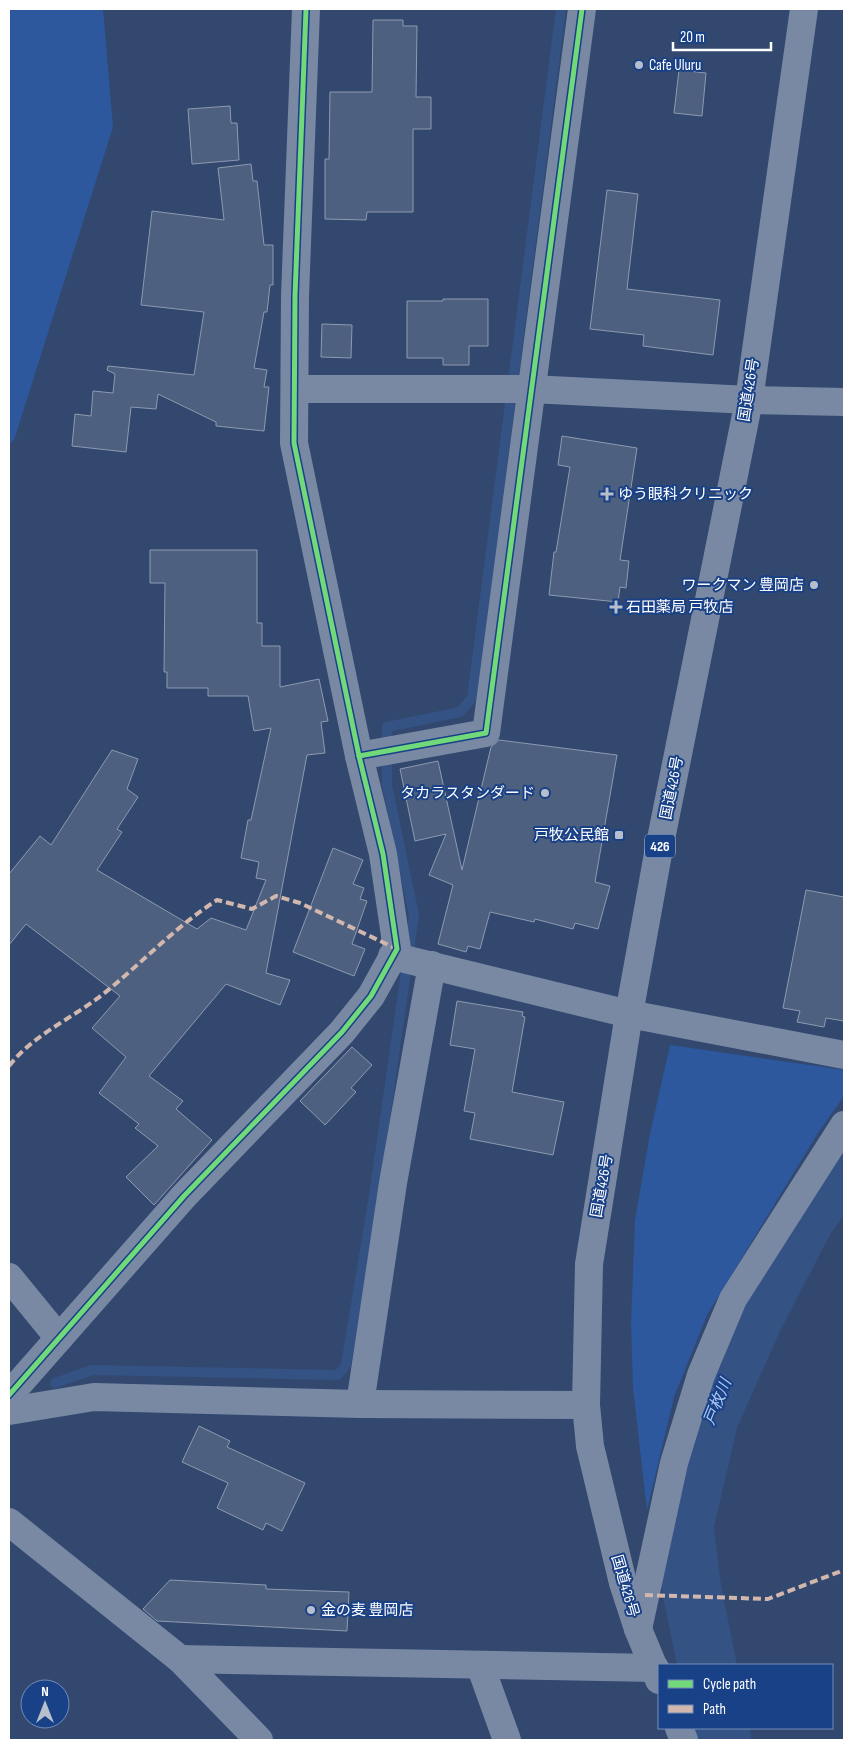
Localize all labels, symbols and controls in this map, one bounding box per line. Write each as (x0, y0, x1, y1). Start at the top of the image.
scale bar (673, 20, 770, 52)
text: 20 m (680, 28, 705, 47)
place label: Cafe Uluru (649, 56, 701, 75)
marker: Cafe Uluru (633, 59, 645, 71)
street label: 国道426号 (735, 357, 763, 423)
place label: ゆう眼科クリニック (618, 485, 753, 504)
marker: ゆう眼科クリニック (600, 487, 614, 501)
place label: ワークマン 豊岡店 (682, 576, 804, 595)
marker: ワークマン 豊岡店 (808, 579, 820, 591)
place label: 石田薬局 戸牧店 (626, 598, 733, 617)
marker: 石田薬局 戸牧店 (610, 601, 622, 613)
street label: 国道426号 (657, 755, 687, 821)
place label: タカラスタンダード (400, 784, 535, 803)
marker: タカラスタンダード (539, 787, 551, 799)
place label: 戸牧公民館 (534, 826, 609, 845)
marker: 戸牧公民館 (613, 829, 625, 841)
road number: 426 (645, 834, 675, 858)
street label: 国道426号 (587, 1153, 617, 1219)
water label: 戸枚川 (700, 1374, 737, 1428)
street label: 国道426号 (607, 1553, 643, 1619)
place label: 金の麦 豊岡店 (321, 1601, 413, 1620)
marker: 金の麦 豊岡店 (305, 1604, 317, 1616)
legend (658, 1664, 833, 1729)
text: Cycle path (703, 1675, 756, 1694)
north arrow (20, 1679, 70, 1729)
text: N (41, 1683, 49, 1700)
text: Path (703, 1700, 726, 1719)

